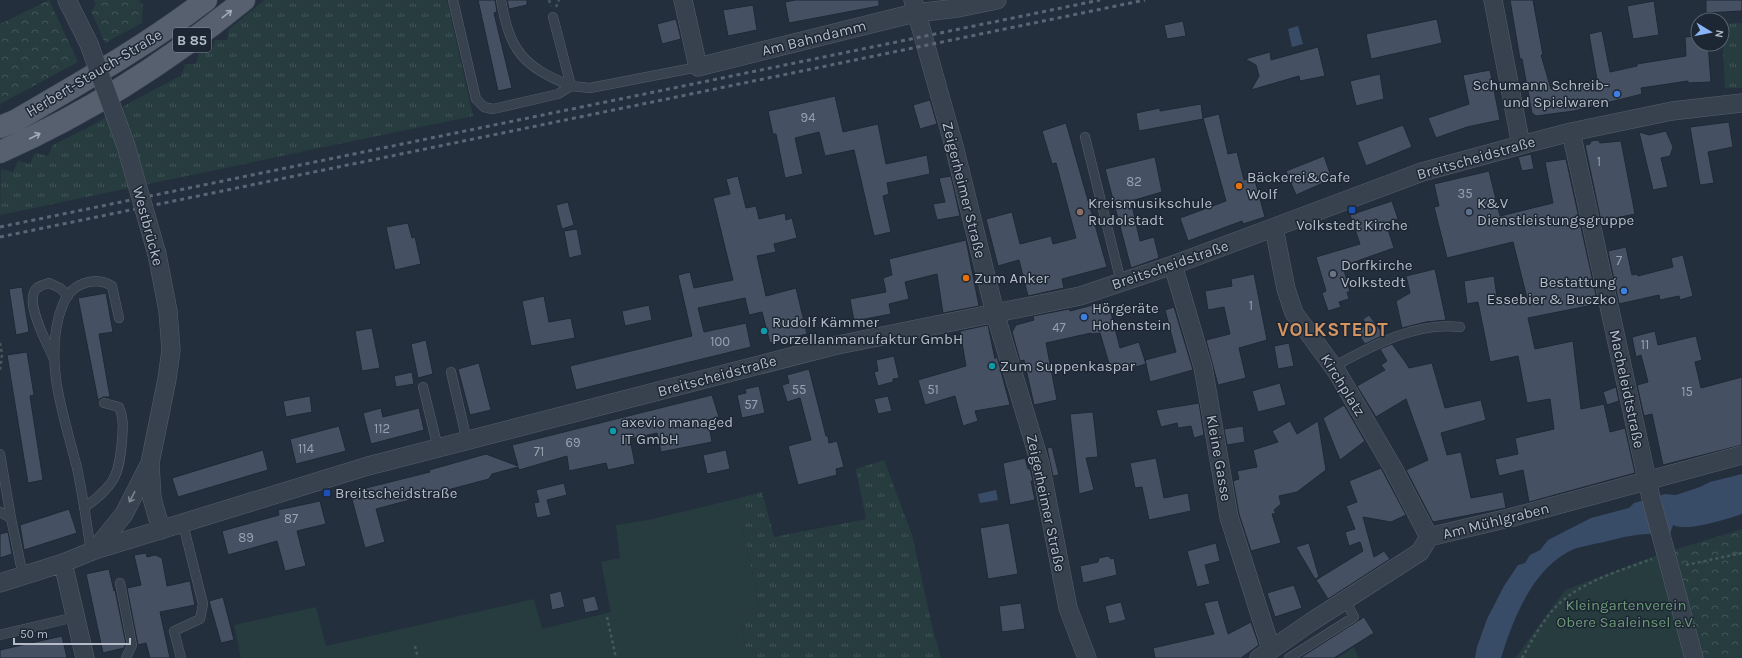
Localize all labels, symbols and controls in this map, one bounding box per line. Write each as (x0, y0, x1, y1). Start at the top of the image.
one-way arrow (221, 9, 232, 18)
north arrow (1690, 12, 1730, 52)
street label: Am Bahndamm (760, 16, 868, 60)
street label: Herbert-Stauch-Straße (23, 25, 165, 121)
road number: B 85 (173, 28, 211, 52)
text: N (1712, 29, 1726, 39)
place label: Schumann Schreib- und Spielwaren (1473, 76, 1609, 111)
marker: Schumann Schreib- und Spielwaren (1612, 89, 1622, 99)
house number: 94 (801, 110, 815, 125)
street label: Zeigerheimer Straße (938, 120, 990, 260)
one-way arrow (29, 132, 41, 139)
street label: Breitscheidstraße (1415, 132, 1537, 184)
house number: 1 (1597, 154, 1601, 169)
place label: Bäckerei&Cafe Wolf (1247, 168, 1350, 203)
house number: 82 (1126, 174, 1142, 189)
marker: Bäckerei&Cafe Wolf (1234, 181, 1244, 191)
street label: Westbrücke (129, 184, 167, 268)
house number: 35 (1457, 186, 1473, 201)
place label: Kreismusikschule Rudolstadt (1088, 194, 1212, 229)
place label: K&V Dienstleistungsgruppe (1477, 194, 1634, 229)
marker: Volkstedt Kirche (1347, 205, 1357, 215)
marker: Kreismusikschule Rudolstadt (1075, 207, 1085, 217)
marker: K&V Dienstleistungsgruppe (1464, 207, 1474, 217)
place label: Volkstedt Kirche (1296, 216, 1408, 234)
street label: Breitscheidstraße (1109, 237, 1231, 293)
house number: 7 (1616, 253, 1622, 268)
place label: Dorfkirche Volkstedt (1341, 256, 1413, 291)
place label: Zum Anker (974, 269, 1049, 287)
marker: Dorfkirche Volkstedt (1328, 269, 1338, 279)
marker: Zum Anker (961, 273, 971, 283)
place label: Bestattung Essebier & Buczko (1487, 273, 1617, 308)
marker: Bestattung Essebier & Buczko (1619, 286, 1629, 296)
house number: 1 (1249, 298, 1253, 313)
place label: Hörgeräte Hohenstein (1092, 299, 1171, 334)
marker: Hörgeräte Hohenstein (1079, 312, 1089, 322)
place label: Rudolf Kämmer Porzellanmanufaktur GmbH (772, 313, 963, 348)
district label: VOLKSTEDT (1277, 319, 1389, 341)
house number: 47 (1052, 320, 1066, 335)
marker: Rudolf Kämmer Porzellanmanufaktur GmbH (759, 326, 769, 336)
street label: Macheleidtstraße (1606, 328, 1648, 450)
house number: 100 (710, 334, 730, 349)
house number: 11 (1641, 337, 1649, 352)
street label: Breitscheidstraße (656, 351, 778, 401)
street label: Kirchplatz (1317, 351, 1369, 419)
place label: Zum Suppenkaspar (1000, 357, 1136, 375)
marker: Zum Suppenkaspar (987, 361, 997, 371)
house number: 55 (792, 382, 806, 397)
house number: 51 (927, 382, 939, 397)
house number: 15 (1681, 384, 1693, 399)
house number: 57 (744, 397, 758, 412)
place label: axevio managed IT GmbH (621, 413, 733, 448)
street label: Kleine Gasse (1203, 414, 1235, 502)
house number: 112 (374, 421, 390, 436)
marker: axevio managed IT GmbH (608, 426, 618, 436)
street label: Zeigerheimer Straße (1023, 433, 1069, 573)
house number: 69 (566, 435, 580, 450)
house number: 114 (298, 441, 314, 456)
house number: 71 (534, 444, 544, 459)
place label: Breitscheidstraße (335, 484, 457, 502)
marker: Breitscheidstraße (322, 488, 332, 498)
one-way arrow (128, 491, 136, 503)
street label: Am Mühlgraben (1441, 499, 1551, 543)
house number: 87 (284, 511, 298, 526)
house number: 89 (238, 530, 254, 545)
park label: Kleingartenverein Obere Saaleinsel e.V. (1557, 596, 1696, 631)
scale bar (14, 620, 130, 646)
text: 50 m (20, 627, 48, 641)

